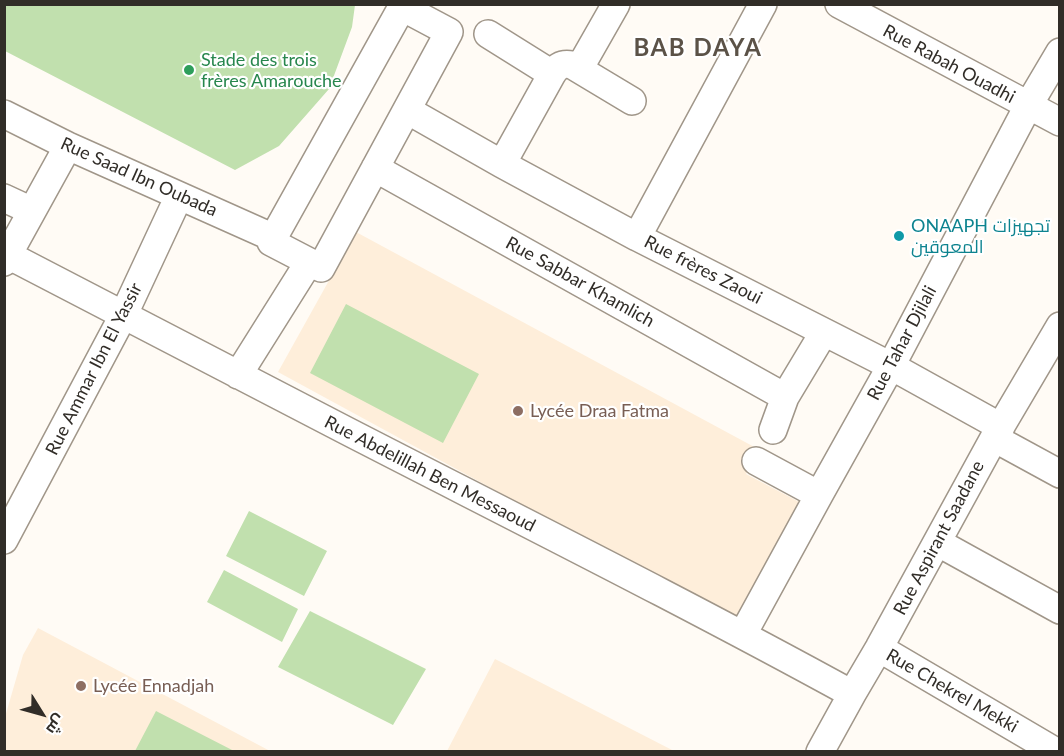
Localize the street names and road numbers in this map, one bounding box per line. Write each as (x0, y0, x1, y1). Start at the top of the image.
street label: Rue Rabah Ouadhi (879, 20, 1019, 108)
street label: Rue Saad Ibn Oubada (57, 133, 221, 221)
street label: Rue frères Zaoui (640, 231, 766, 309)
street label: Rue Sabbar Khamlich (502, 232, 658, 332)
street label: Rue Ammar Ibn El Yassir (41, 279, 147, 459)
street label: Rue Tahar Djilali (863, 282, 941, 404)
street label: Rue Abdelillah Ben Messaoud (321, 411, 539, 537)
street label: Rue Aspirant Saadane (889, 457, 989, 619)
street label: Rue Chekrel Mekki (882, 644, 1022, 738)

